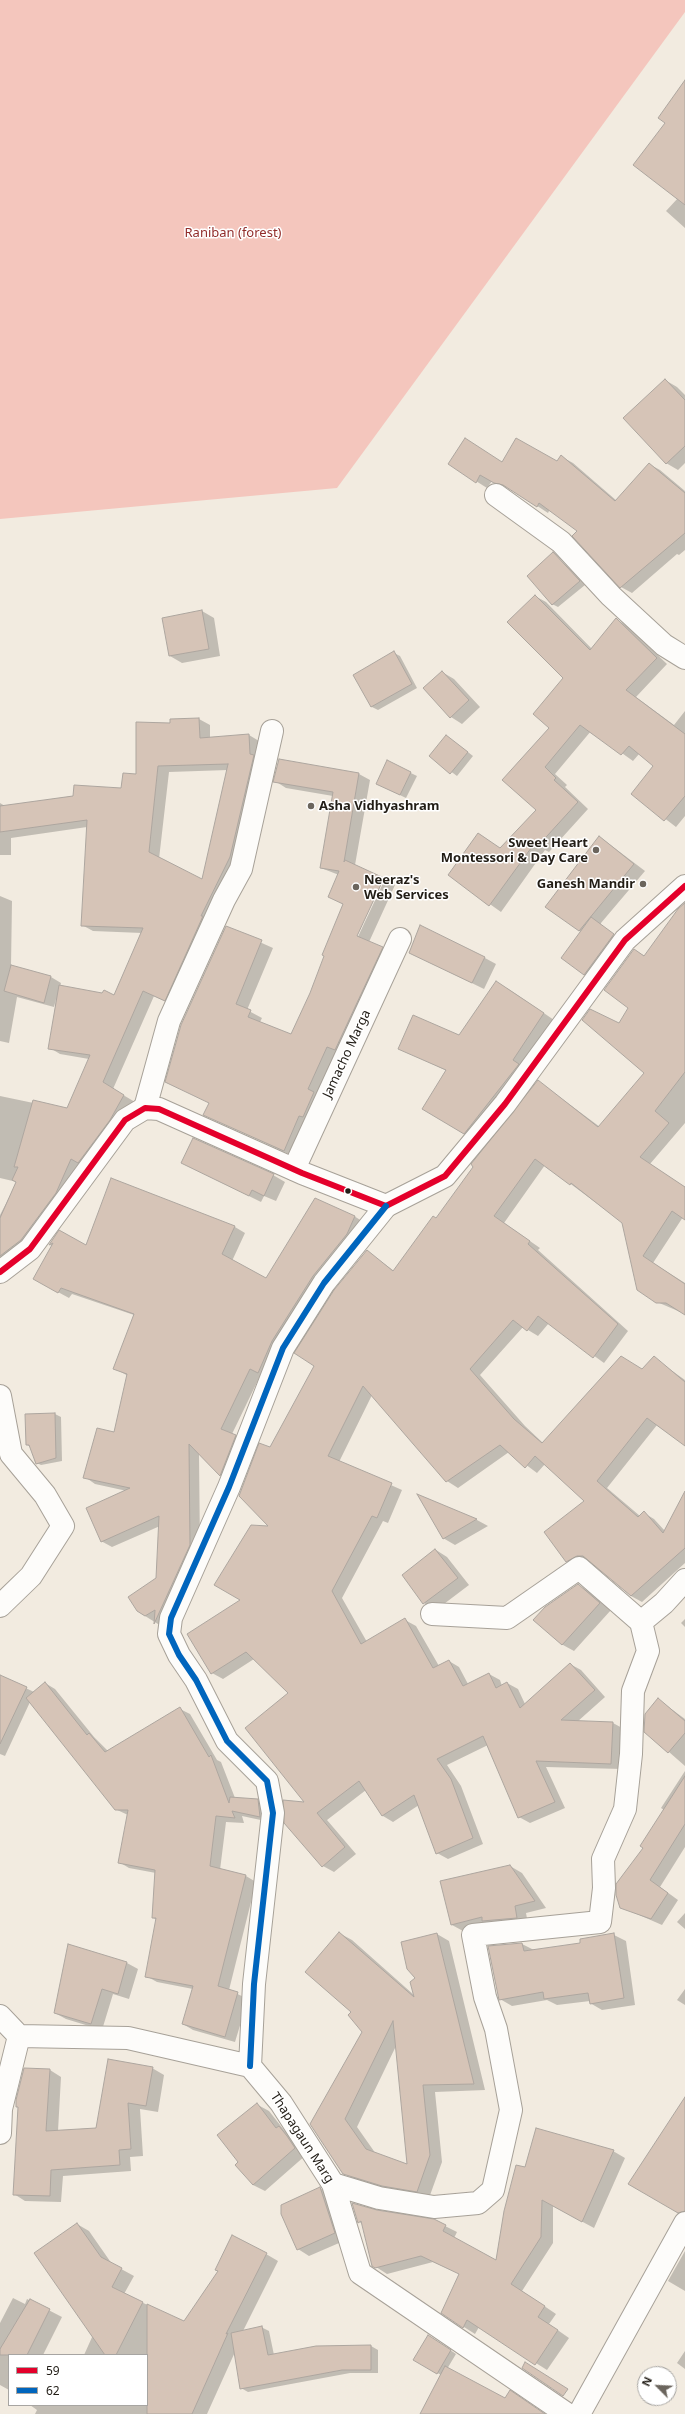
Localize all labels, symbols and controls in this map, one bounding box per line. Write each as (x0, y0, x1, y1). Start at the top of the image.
park label: Raniban (forest) (185, 225, 281, 241)
place label: Asha Vidhyashram (319, 798, 439, 814)
marker: Asha Vidhyashram (306, 801, 316, 811)
place label: Sweet Heart Montessori & Day Care (441, 835, 588, 866)
marker: Sweet Heart Montessori & Day Care (591, 845, 601, 855)
place label: Neeraz's Web Services (364, 872, 449, 903)
place label: Ganesh Mandir (537, 876, 635, 892)
marker: Ganesh Mandir (638, 879, 648, 889)
marker: Neeraz's Web Services (351, 882, 361, 892)
street label: Jamacho Marga (320, 1007, 374, 1101)
unlabelled marker (343, 1186, 353, 1196)
street label: Thapagaun Marg (267, 2090, 337, 2186)
legend (8, 2354, 148, 2406)
text: 59 (46, 2362, 60, 2379)
north arrow (637, 2366, 677, 2406)
text: N (638, 2374, 655, 2388)
text: 62 (46, 2382, 60, 2399)

